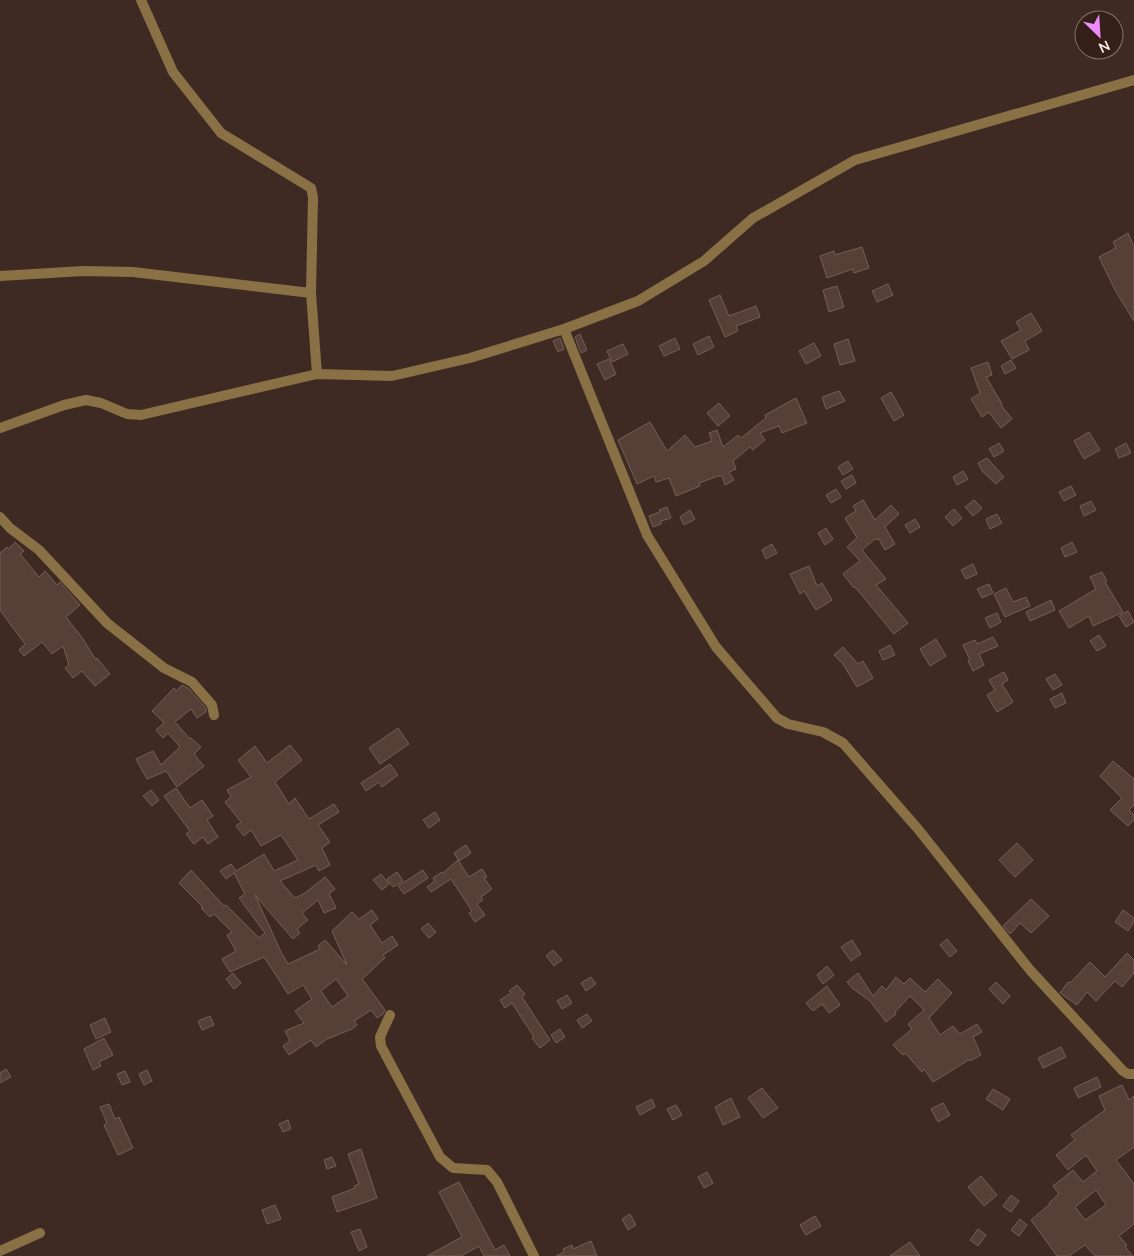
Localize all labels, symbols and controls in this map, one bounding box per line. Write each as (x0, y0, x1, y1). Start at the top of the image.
north arrow (1074, 10, 1124, 60)
text: N (1096, 36, 1113, 57)

